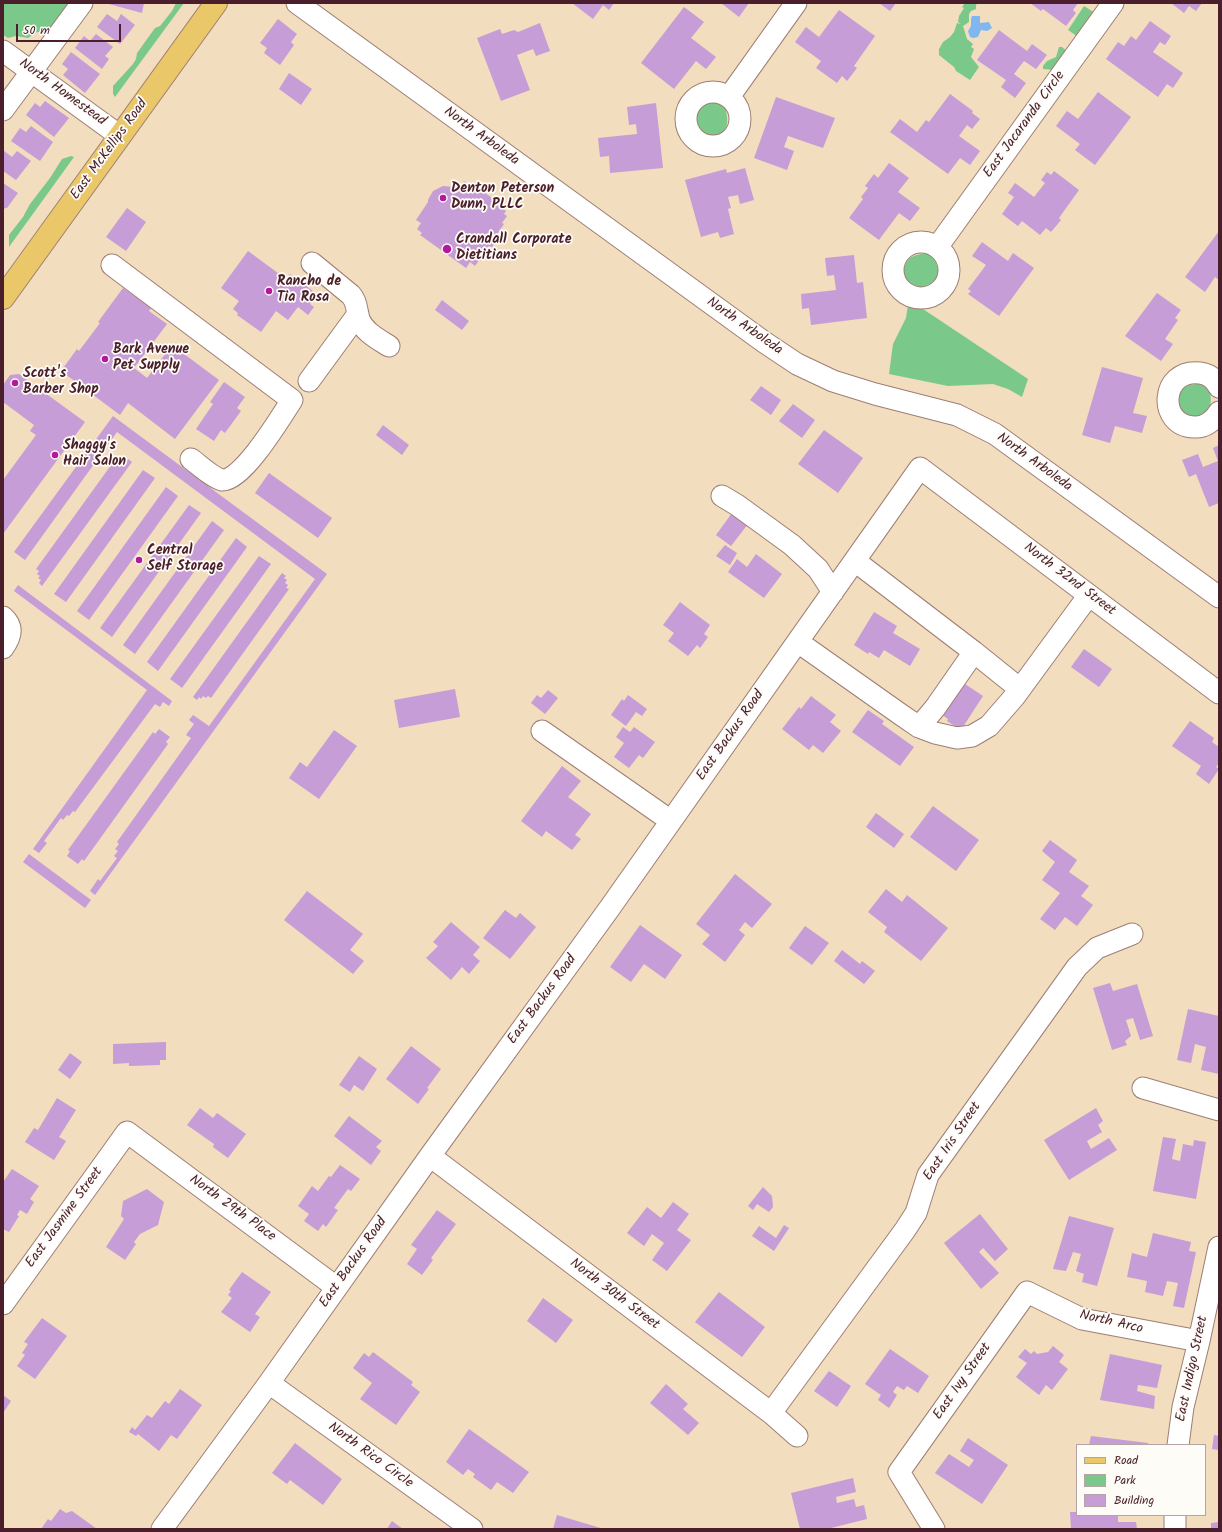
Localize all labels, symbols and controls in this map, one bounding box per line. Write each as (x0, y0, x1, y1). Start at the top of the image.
scale bar (18, 16, 123, 42)
text: 50 m (23, 21, 50, 40)
street label: North Homestead (15, 56, 109, 130)
street label: East Jacaranda Circle (981, 68, 1069, 182)
street label: East McKellips Road (68, 96, 152, 204)
street label: North Arboleda (440, 104, 522, 170)
place label: Denton Peterson Dunn, PLLC (451, 182, 554, 214)
marker: Denton Peterson Dunn, PLLC (438, 193, 448, 203)
place label: Crandall Corporate Dietitians (456, 233, 571, 266)
marker: Crandall Corporate Dietitians (441, 243, 453, 255)
place label: Rancho de Tia Rosa (277, 275, 341, 308)
marker: Rancho de Tia Rosa (264, 286, 274, 296)
street label: North Arboleda (703, 295, 785, 359)
place label: Bark Avenue Pet Supply (113, 343, 189, 376)
marker: Bark Avenue Pet Supply (100, 354, 110, 364)
place label: Scott's Barber Shop (23, 367, 99, 400)
marker: Scott's Barber Shop (10, 378, 20, 388)
street label: North Arboleda (993, 430, 1075, 496)
place label: Shaggy's Hair Salon (63, 439, 126, 472)
marker: Shaggy's Hair Salon (50, 450, 60, 460)
street label: North 32nd Street (1020, 540, 1118, 620)
place label: Central Self Storage (147, 544, 223, 576)
marker: Central Self Storage (134, 555, 144, 565)
street label: East Backus Road (694, 688, 768, 784)
street label: East Backus Road (505, 952, 581, 1048)
street label: East Iris Street (921, 1100, 985, 1184)
street label: East Jasmine Street (23, 1164, 107, 1272)
street label: North 29th Place (186, 1172, 278, 1246)
street label: East Backus Road (317, 1215, 391, 1311)
street label: North 30th Street (566, 1256, 662, 1334)
street label: North Arco (1078, 1308, 1144, 1338)
street label: East Indigo Street (1174, 1314, 1212, 1424)
street label: East Ivy Street (930, 1340, 996, 1424)
street label: North Rico Circle (324, 1420, 416, 1492)
legend (1076, 1444, 1206, 1516)
text: Road (1114, 1451, 1138, 1470)
text: Park (1114, 1471, 1136, 1490)
text: Building (1114, 1491, 1154, 1510)

